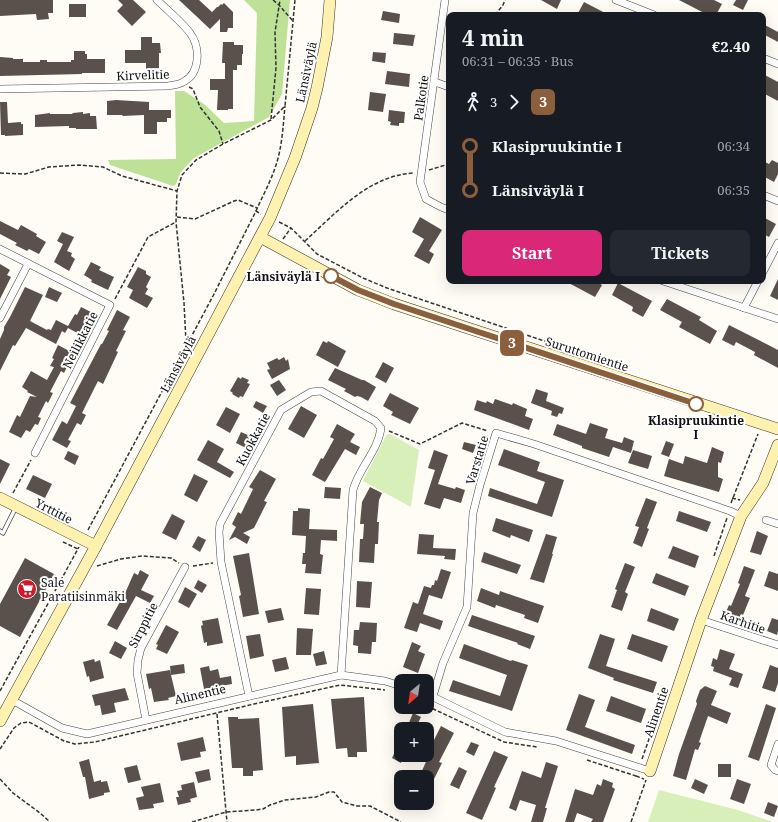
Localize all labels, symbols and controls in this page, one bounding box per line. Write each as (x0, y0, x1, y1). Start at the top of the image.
text: 4 min (462, 22, 524, 52)
text: €2.40 (712, 36, 750, 56)
street label: Länsiväylä (291, 40, 321, 104)
text: 06:31 – 06:35 · Bus (462, 52, 573, 70)
street label: Kirvelitie (116, 66, 170, 84)
street label: Palkotie (409, 74, 433, 122)
icon: walk (462, 91, 484, 113)
icon: forward (503, 91, 525, 113)
text: 3 (539, 92, 547, 111)
text: 3 (490, 93, 497, 111)
text: Klasipruukintie I (492, 136, 622, 156)
text: 06:34 (717, 137, 750, 155)
text: Länsiväylä I (492, 180, 584, 200)
text: 06:35 (717, 181, 750, 199)
button: Start (462, 230, 602, 276)
button: Tickets (610, 230, 750, 276)
place label: Länsiväylä I (246, 268, 320, 285)
marker: Länsiväylä I (323, 268, 339, 284)
street label: Neilikkatie (58, 308, 102, 372)
line badge: 3 (499, 330, 525, 356)
street label: Länsiväylä (156, 332, 200, 395)
text: 3 (508, 333, 516, 352)
street label: Suruttomientie (543, 333, 631, 375)
marker: Klasipruukintie I (688, 396, 704, 412)
street label: Kuokkatie (232, 409, 274, 469)
place label: Klasipruukintie I (648, 412, 744, 443)
street label: Varstatie (461, 433, 493, 487)
street label: Yrttitie (31, 494, 76, 528)
place label: Sale Paratiisinmäki (41, 574, 125, 605)
supermarket icon: Sale Paratiisinmäki (16, 578, 38, 600)
street label: Sirppitie (124, 599, 162, 651)
street label: Karhitie (718, 606, 768, 638)
north arrow (394, 674, 434, 714)
map controls (394, 674, 434, 810)
street label: Alinentie (173, 680, 227, 708)
street label: Alinentie (639, 684, 673, 740)
button: + (394, 722, 434, 762)
button: − (394, 770, 434, 810)

